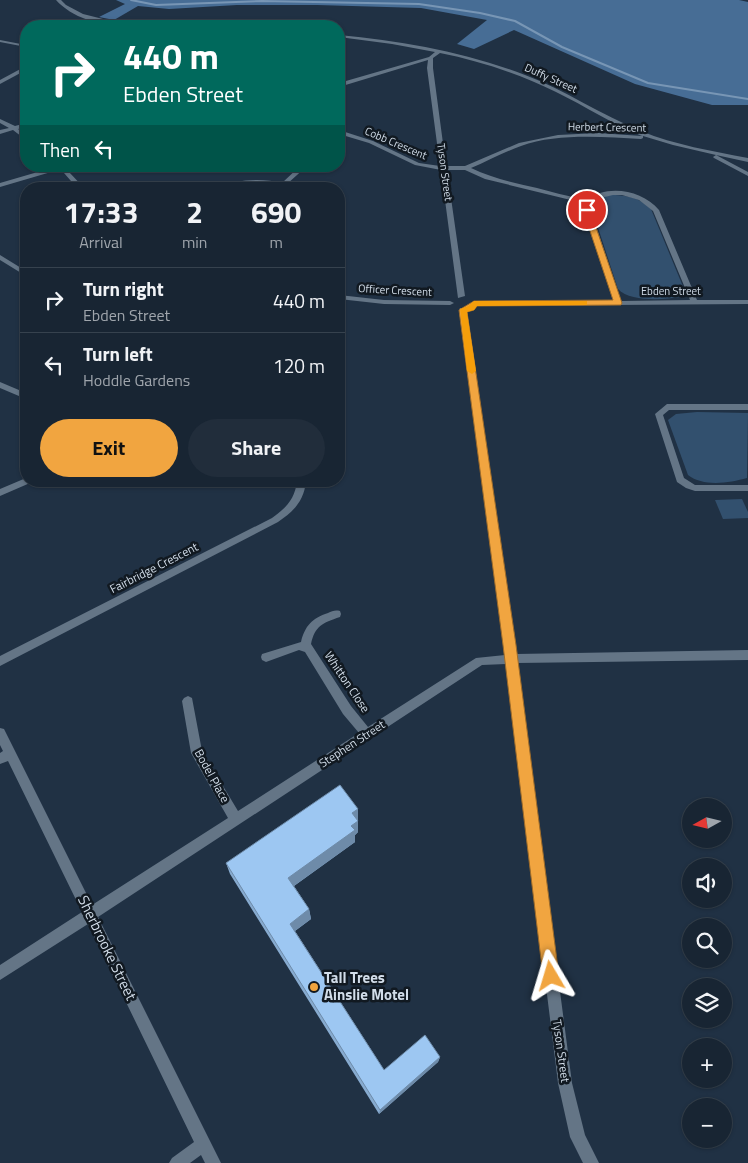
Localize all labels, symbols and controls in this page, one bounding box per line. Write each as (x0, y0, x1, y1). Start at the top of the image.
text: 440 m (123, 29, 219, 83)
icon: right (40, 40, 105, 105)
street label: Duffy Street (522, 59, 580, 97)
text: Ebden Street (123, 77, 243, 111)
street label: Herbert Crescent (568, 118, 647, 136)
street label: Cobb Crescent (362, 123, 430, 163)
text: Then (40, 135, 80, 164)
icon: left (90, 135, 118, 163)
street label: Tyson Street (433, 142, 457, 202)
text: 17:33 (64, 189, 138, 235)
text: 2 (186, 189, 203, 235)
text: 690 (251, 189, 301, 235)
pin (566, 189, 608, 231)
icon: arrive (573, 196, 601, 224)
text: Arrival (79, 230, 123, 254)
text: min (182, 230, 207, 254)
text: m (270, 230, 283, 254)
text: Turn right (83, 274, 164, 303)
street label: Officer Crescent (358, 280, 432, 300)
street label: Ebden Street (641, 283, 701, 299)
icon: right (40, 286, 68, 314)
text: 440 m (273, 286, 325, 315)
text: Ebden Street (83, 303, 170, 327)
text: Turn left (83, 339, 153, 368)
icon: left (40, 351, 68, 379)
text: 120 m (273, 351, 325, 380)
text: Hoddle Gardens (83, 368, 190, 392)
button: Exit (40, 419, 178, 477)
button: Share (188, 419, 325, 477)
street label: Fairbridge Crescent (106, 537, 202, 598)
street label: Whitton Close (320, 647, 375, 716)
street label: Stephen Street (315, 715, 389, 772)
street label: Bodel Place (190, 745, 235, 806)
north arrow (682, 798, 732, 848)
map controls (682, 798, 732, 1148)
button: sound (682, 858, 732, 908)
street label: Sherbrooke Street (72, 891, 143, 1005)
button: search (682, 918, 732, 968)
position arrow (524, 949, 576, 1001)
place label: Tall Trees Ainslie Motel (324, 966, 409, 1006)
button: layers (682, 978, 732, 1028)
marker: Tall Trees Ainslie Motel (308, 981, 320, 993)
street label: Tyson Street (548, 1018, 575, 1084)
button: + (682, 1038, 732, 1088)
button: − (682, 1098, 732, 1148)

